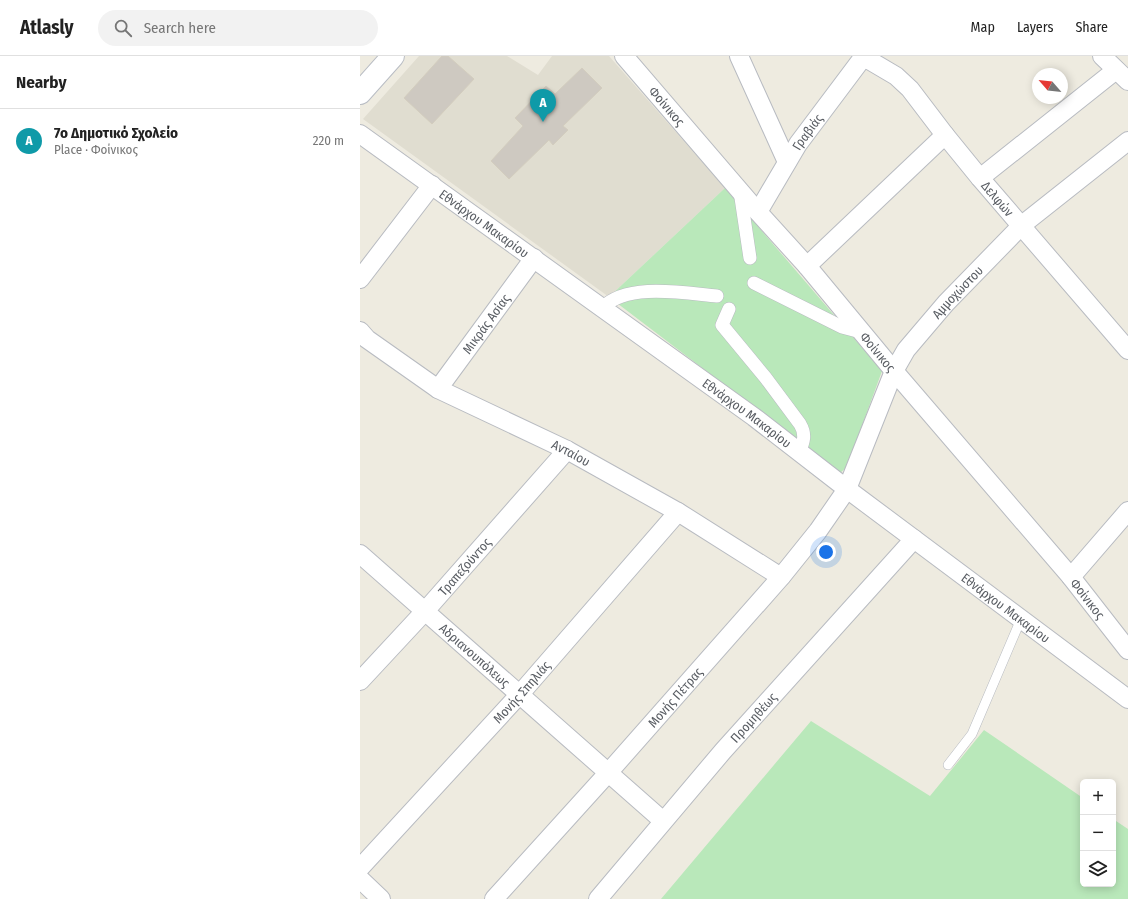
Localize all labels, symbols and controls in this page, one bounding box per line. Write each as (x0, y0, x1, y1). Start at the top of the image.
search box (98, 10, 378, 46)
text: Atlasly (20, 16, 74, 39)
icon: search (112, 17, 134, 39)
text: Search here (144, 19, 216, 37)
text: Map (971, 19, 995, 36)
text: Layers (1017, 19, 1053, 36)
text: Share (1075, 19, 1108, 36)
north arrow (1032, 68, 1068, 104)
text: Nearby (16, 72, 67, 93)
street label: Φοίνικος (646, 84, 688, 129)
pin: A (530, 89, 556, 122)
street label: Γραβιάς (789, 111, 826, 153)
text: 7ο Δημοτικό Σχολείο (54, 124, 178, 142)
text: A (25, 133, 33, 148)
text: 220 m (313, 133, 344, 148)
text: Place · Φοίνικος (54, 142, 138, 157)
street label: Δελφών (978, 178, 1017, 220)
street label: Εθνάρχου Μακαρίου (436, 186, 532, 261)
street label: Αμμοχώστου (929, 263, 986, 322)
street label: Μικράς Ασίας (459, 291, 513, 357)
street label: Φοίνικος (857, 329, 899, 375)
street label: Εθνάρχου Μακαρίου (699, 375, 794, 451)
street label: Ανταίου (549, 437, 593, 469)
street label: Τραπεζούντος (435, 534, 495, 599)
your location (816, 542, 836, 562)
street label: Εθνάρχου Μακαρίου (958, 570, 1053, 646)
street label: Φοίνικος (1067, 576, 1108, 622)
street label: Αδριανουπόλεως (436, 621, 513, 691)
street label: Μονής Σπηλιάς (490, 658, 554, 726)
street label: Μονής Πέτρας (645, 664, 706, 731)
street label: Προμηθέως (727, 689, 780, 746)
map controls (1080, 779, 1116, 887)
button: + (1080, 779, 1116, 815)
button: − (1080, 815, 1116, 851)
button: layers (1080, 851, 1116, 887)

